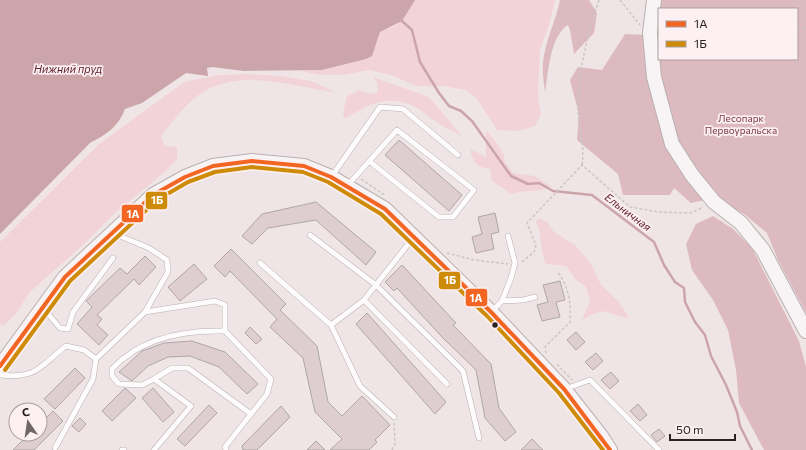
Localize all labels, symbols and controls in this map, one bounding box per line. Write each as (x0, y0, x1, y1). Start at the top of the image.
legend (658, 8, 798, 60)
text: 1А (694, 16, 707, 30)
text: 1Б (694, 36, 707, 50)
water label: Нижний пруд (34, 62, 102, 75)
park label: Лесопарк Первоуральска (705, 112, 777, 136)
water label: Ельничная (603, 190, 654, 233)
line badge: 1Б (145, 191, 168, 210)
text: 1Б (151, 193, 163, 206)
line badge: 1А (121, 204, 144, 223)
text: 1А (127, 207, 140, 220)
line badge: 1Б (438, 271, 461, 290)
text: 1Б (444, 273, 456, 286)
line badge: 1А (465, 288, 488, 307)
text: 1А (470, 291, 483, 304)
unlabelled marker (490, 320, 500, 330)
north arrow (8, 402, 48, 442)
text: С (21, 404, 31, 419)
scale bar (670, 416, 735, 442)
text: 50 m (676, 422, 704, 436)

